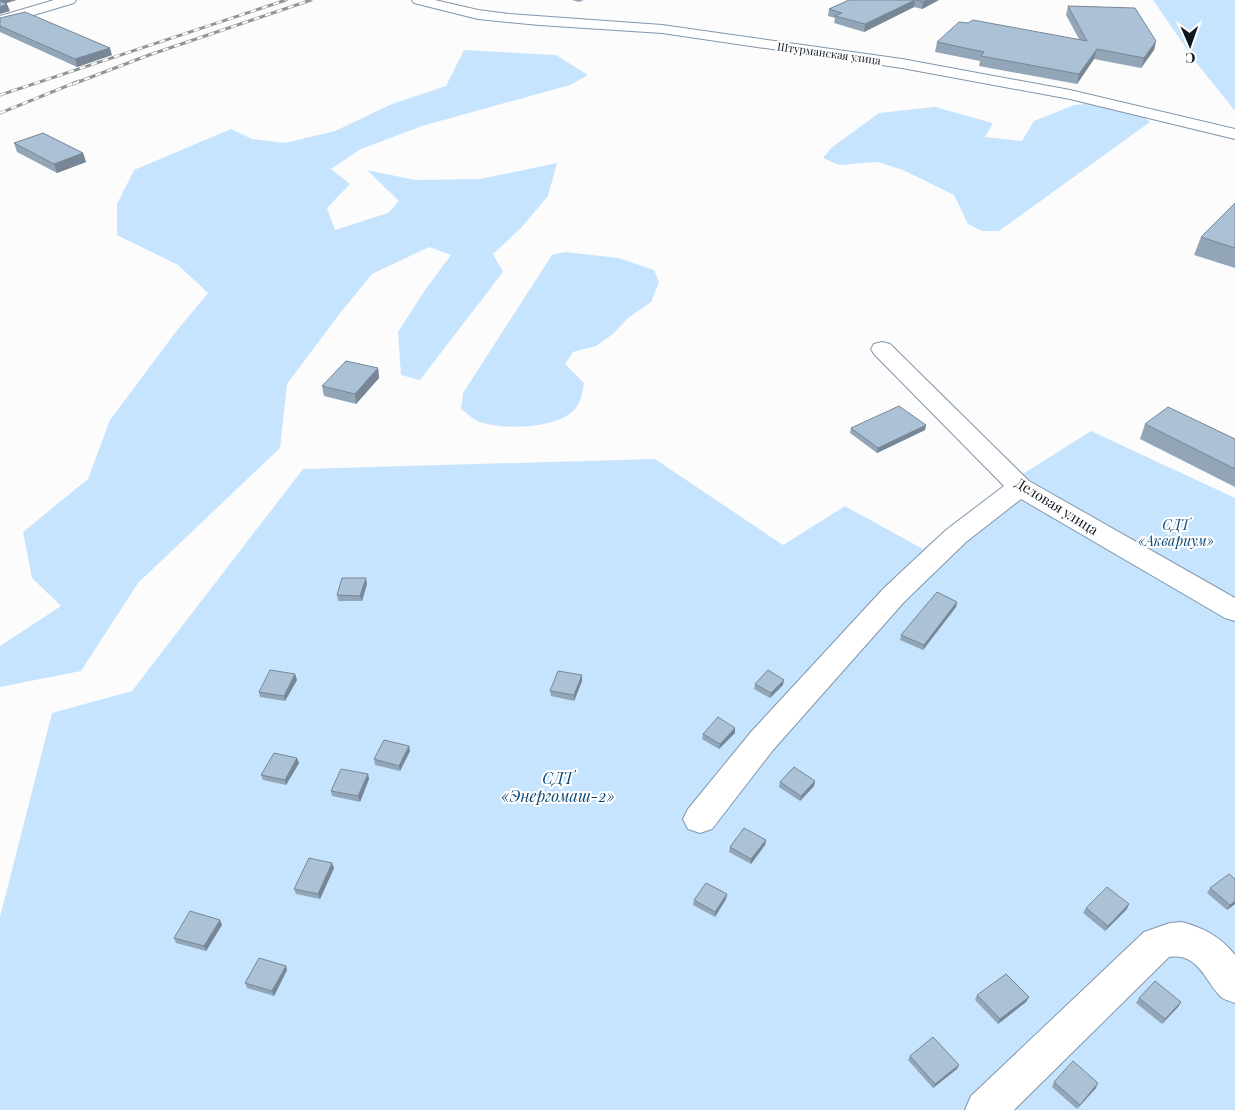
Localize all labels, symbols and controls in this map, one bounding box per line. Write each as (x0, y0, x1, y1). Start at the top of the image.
north arrow (1165, 20, 1215, 70)
street label: Штурманская улица (776, 38, 882, 68)
text: С (1185, 49, 1196, 68)
street label: Деловая улица (1012, 473, 1102, 539)
park label: СДТ «Аквариум» (1138, 515, 1214, 550)
park label: СДТ «Энергомаш-2» (501, 767, 615, 806)

